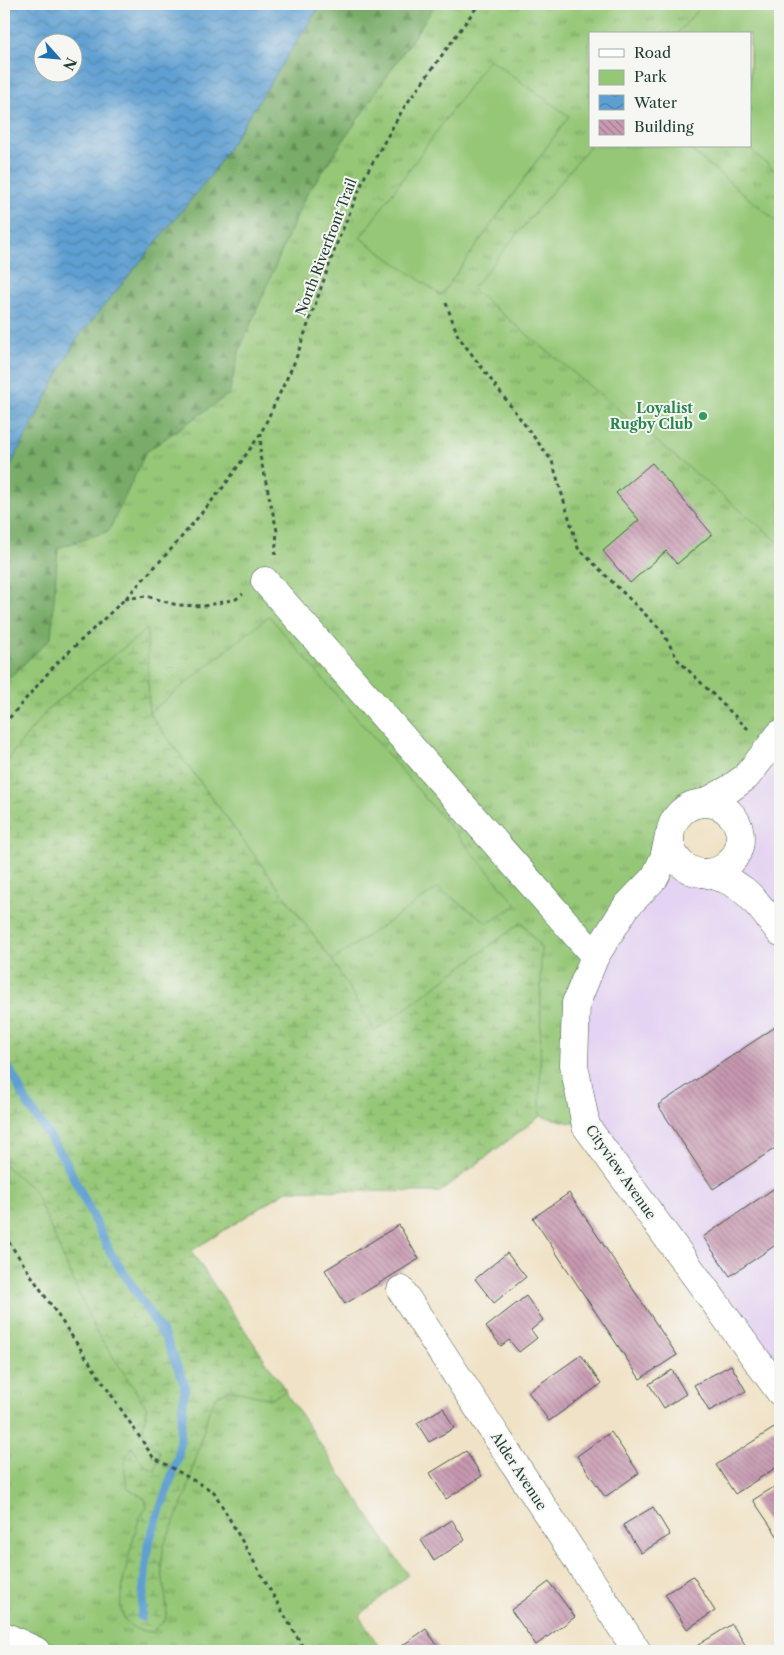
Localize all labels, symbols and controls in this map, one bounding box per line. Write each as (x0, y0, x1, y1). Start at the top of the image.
north arrow (32, 32, 82, 82)
legend (589, 32, 752, 148)
text: Road (634, 43, 671, 62)
text: N (59, 54, 80, 73)
text: Park (634, 67, 668, 86)
text: Water (633, 93, 678, 112)
text: Building (634, 117, 694, 136)
street label: North Riverfront Trail (291, 176, 361, 318)
place label: Loyalist Rugby Club (610, 399, 693, 433)
marker: Loyalist Rugby Club (697, 410, 709, 422)
street label: Cityview Avenue (582, 1121, 660, 1223)
street label: Alder Avenue (487, 1428, 551, 1514)

